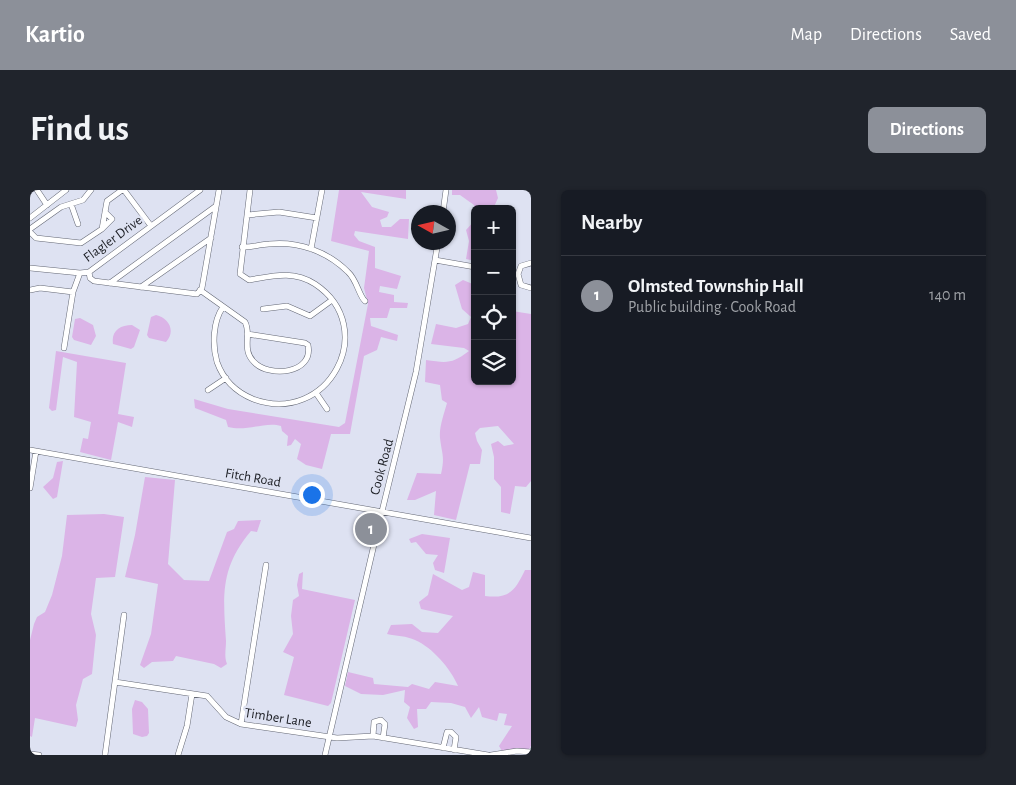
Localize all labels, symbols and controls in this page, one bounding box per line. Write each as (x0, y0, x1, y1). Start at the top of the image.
text: Kartio (25, 23, 85, 47)
text: Map (791, 26, 822, 44)
text: Directions (850, 26, 922, 44)
text: Saved (950, 26, 991, 44)
button: Directions (868, 107, 986, 153)
text: Find us (30, 112, 129, 147)
north arrow (411, 205, 456, 250)
map controls (471, 205, 516, 385)
button: + (471, 205, 516, 250)
text: Nearby (581, 212, 642, 233)
street label: Flagler Drive (81, 213, 145, 265)
button: − (471, 250, 516, 295)
text: Olmsted Township Hall (628, 277, 804, 296)
text: 1 (594, 287, 600, 303)
text: 140 m (929, 287, 966, 303)
button: locate (471, 295, 516, 340)
text: Public building · Cook Road (628, 299, 796, 315)
button: layers (471, 340, 516, 385)
street label: Cook Road (368, 438, 396, 496)
street label: Fitch Road (224, 466, 282, 490)
your location (299, 482, 325, 508)
pin: 1 (355, 510, 387, 548)
street label: Timber Lane (243, 706, 313, 730)

